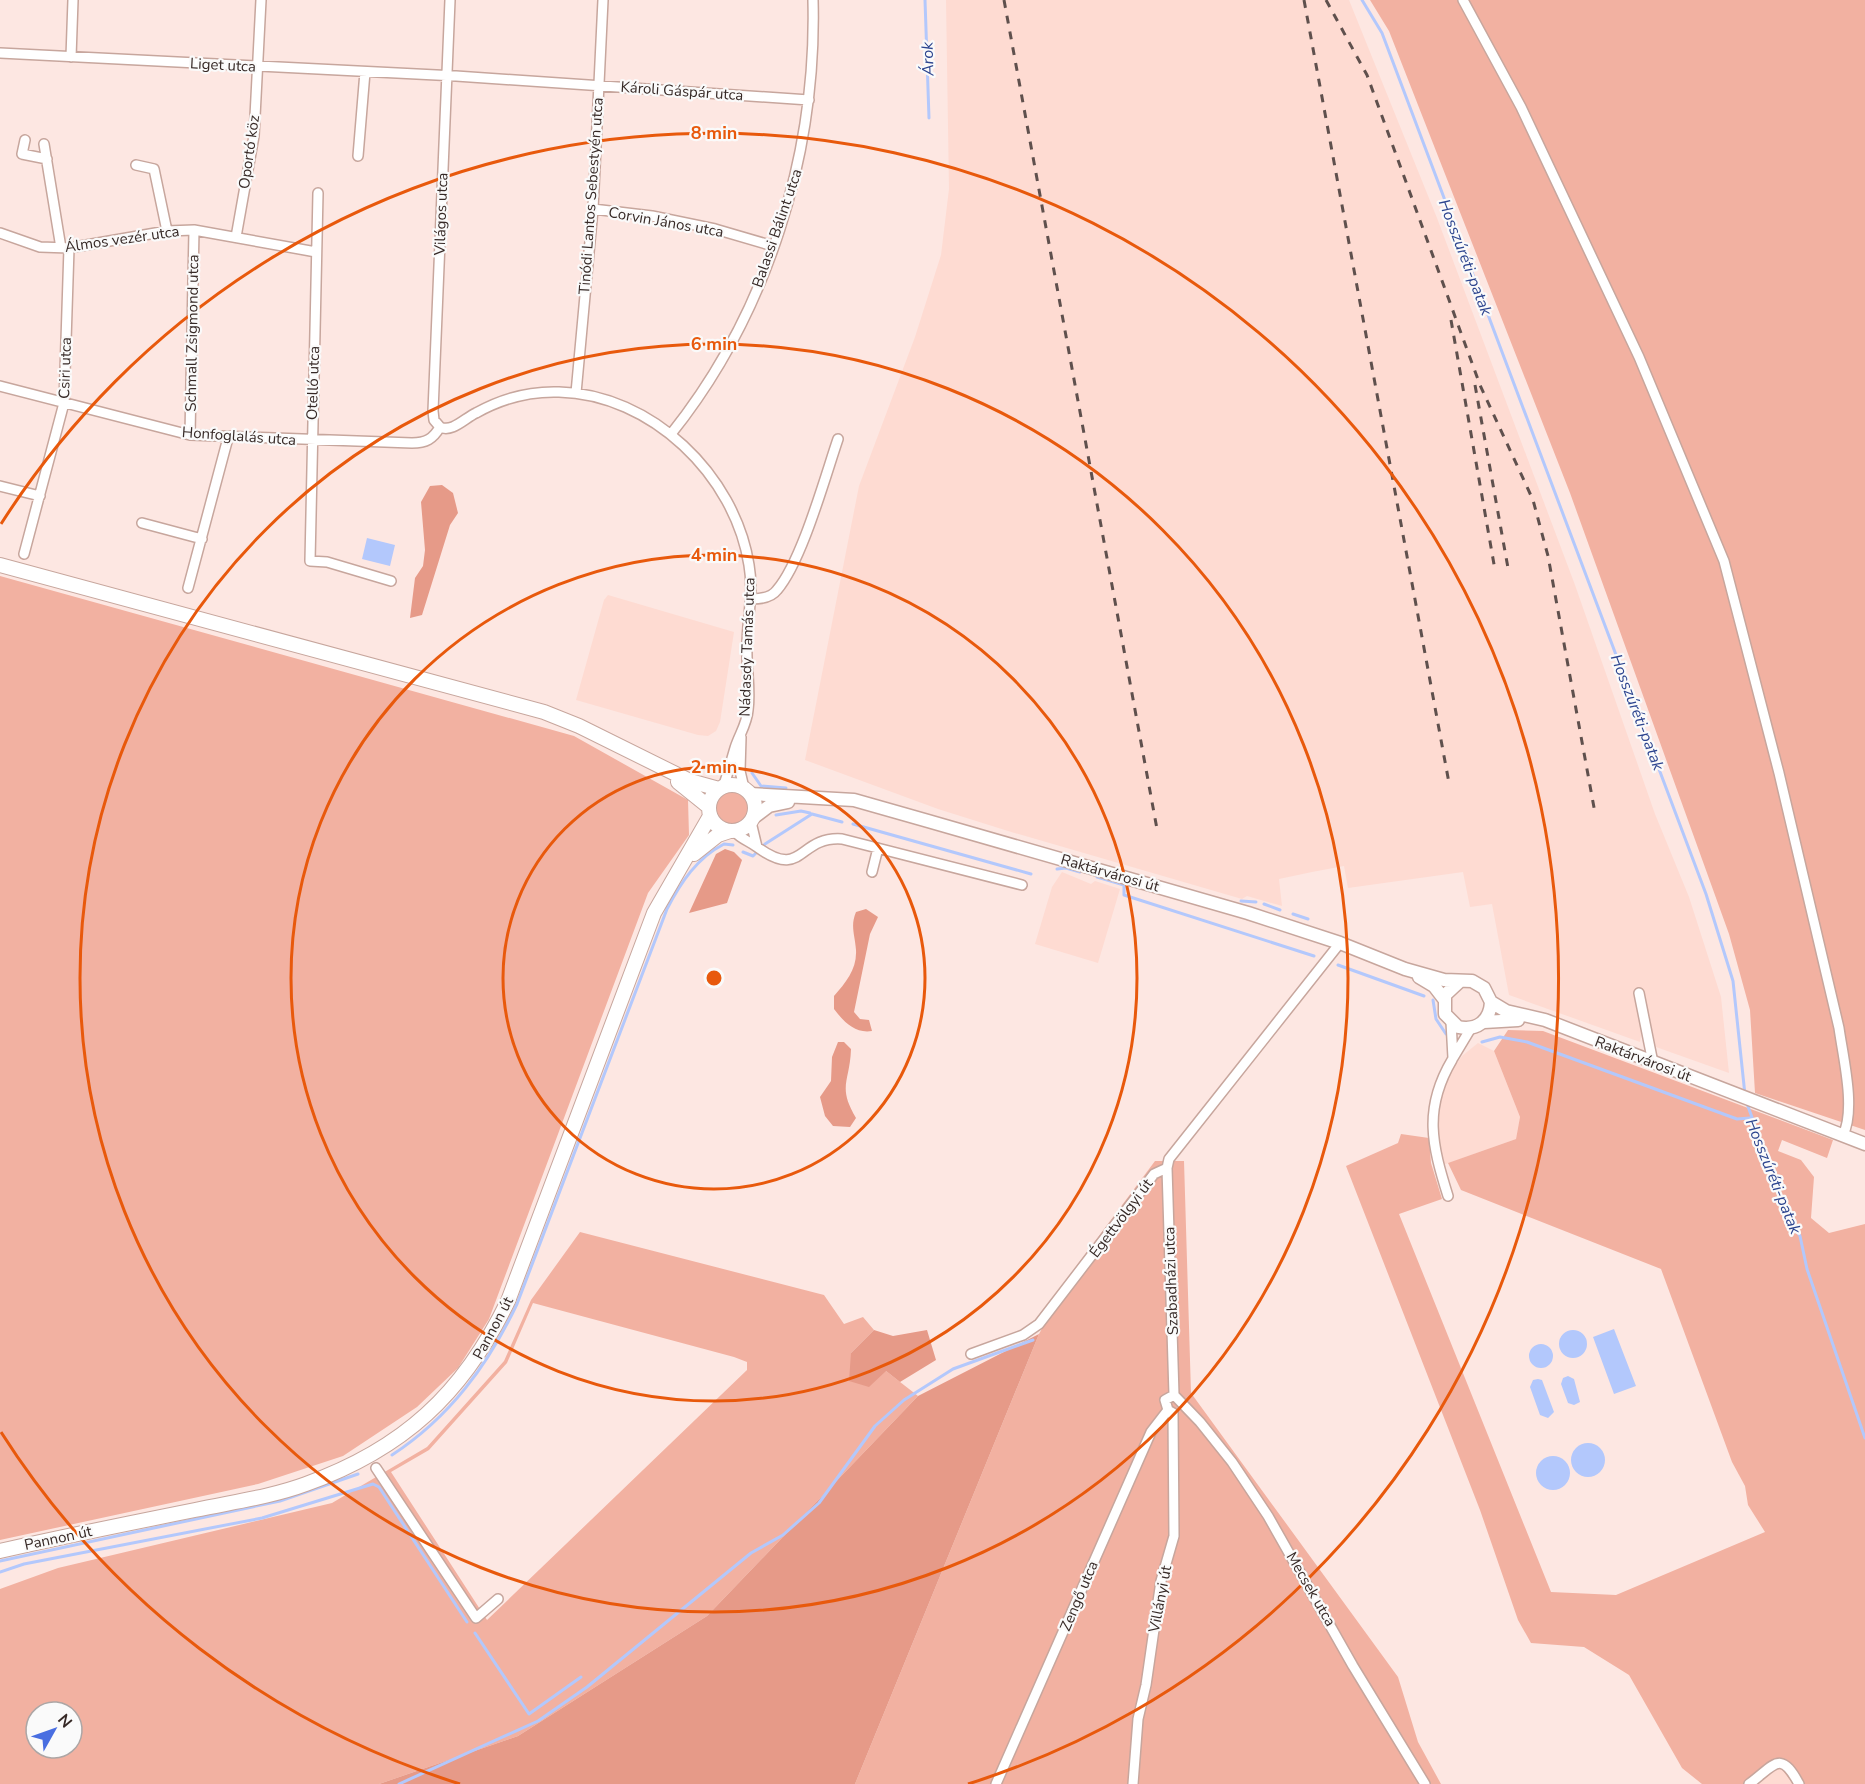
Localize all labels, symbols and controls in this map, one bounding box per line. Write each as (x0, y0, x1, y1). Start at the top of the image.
water label: Árok (916, 41, 940, 77)
street label: Liget utca (190, 53, 256, 77)
street label: Károli Gáspár utca (620, 77, 744, 105)
street label: Tinódi Lantos Sebestyén utca (574, 97, 608, 295)
street label: Oportó köz (234, 114, 264, 190)
text: 8 min (691, 121, 737, 145)
street label: Balassi Bálint utca (747, 166, 807, 290)
street label: Világos utca (430, 172, 452, 257)
water label: Hosszúréti-patak (1433, 196, 1498, 320)
street label: Corvin János utca (607, 202, 725, 242)
street label: Álmos vezér utca (63, 221, 181, 257)
street label: Schmall Zsigmond utca (181, 254, 203, 412)
text: 6 min (691, 332, 737, 356)
street label: Csiri utca (54, 337, 76, 399)
street label: Otelló utca (302, 346, 324, 420)
street label: Honfoglalás utca (181, 422, 297, 450)
text: 4 min (691, 543, 737, 567)
street label: Nádasdy Tamás utca (735, 577, 759, 717)
water label: Hosszúréti-patak (1605, 651, 1670, 775)
text: 2 min (691, 755, 737, 779)
street label: Raktárvárosi út (1058, 849, 1162, 897)
centre of rings (704, 968, 724, 988)
street label: Raktárvárosi út (1592, 1031, 1695, 1087)
water label: Hosszúréti-patak (1740, 1115, 1807, 1238)
street label: Égettvölgyi út (1085, 1174, 1158, 1261)
street label: Szabadházi utca (1159, 1226, 1183, 1336)
street label: Pannon út (468, 1292, 518, 1363)
street label: Pannon út (22, 1521, 94, 1555)
street label: Mecsek utca (1282, 1548, 1340, 1630)
street label: Zengő utca (1055, 1558, 1103, 1634)
street label: Villányi út (1144, 1563, 1176, 1635)
north arrow (24, 1700, 84, 1760)
text: N (52, 1709, 77, 1733)

